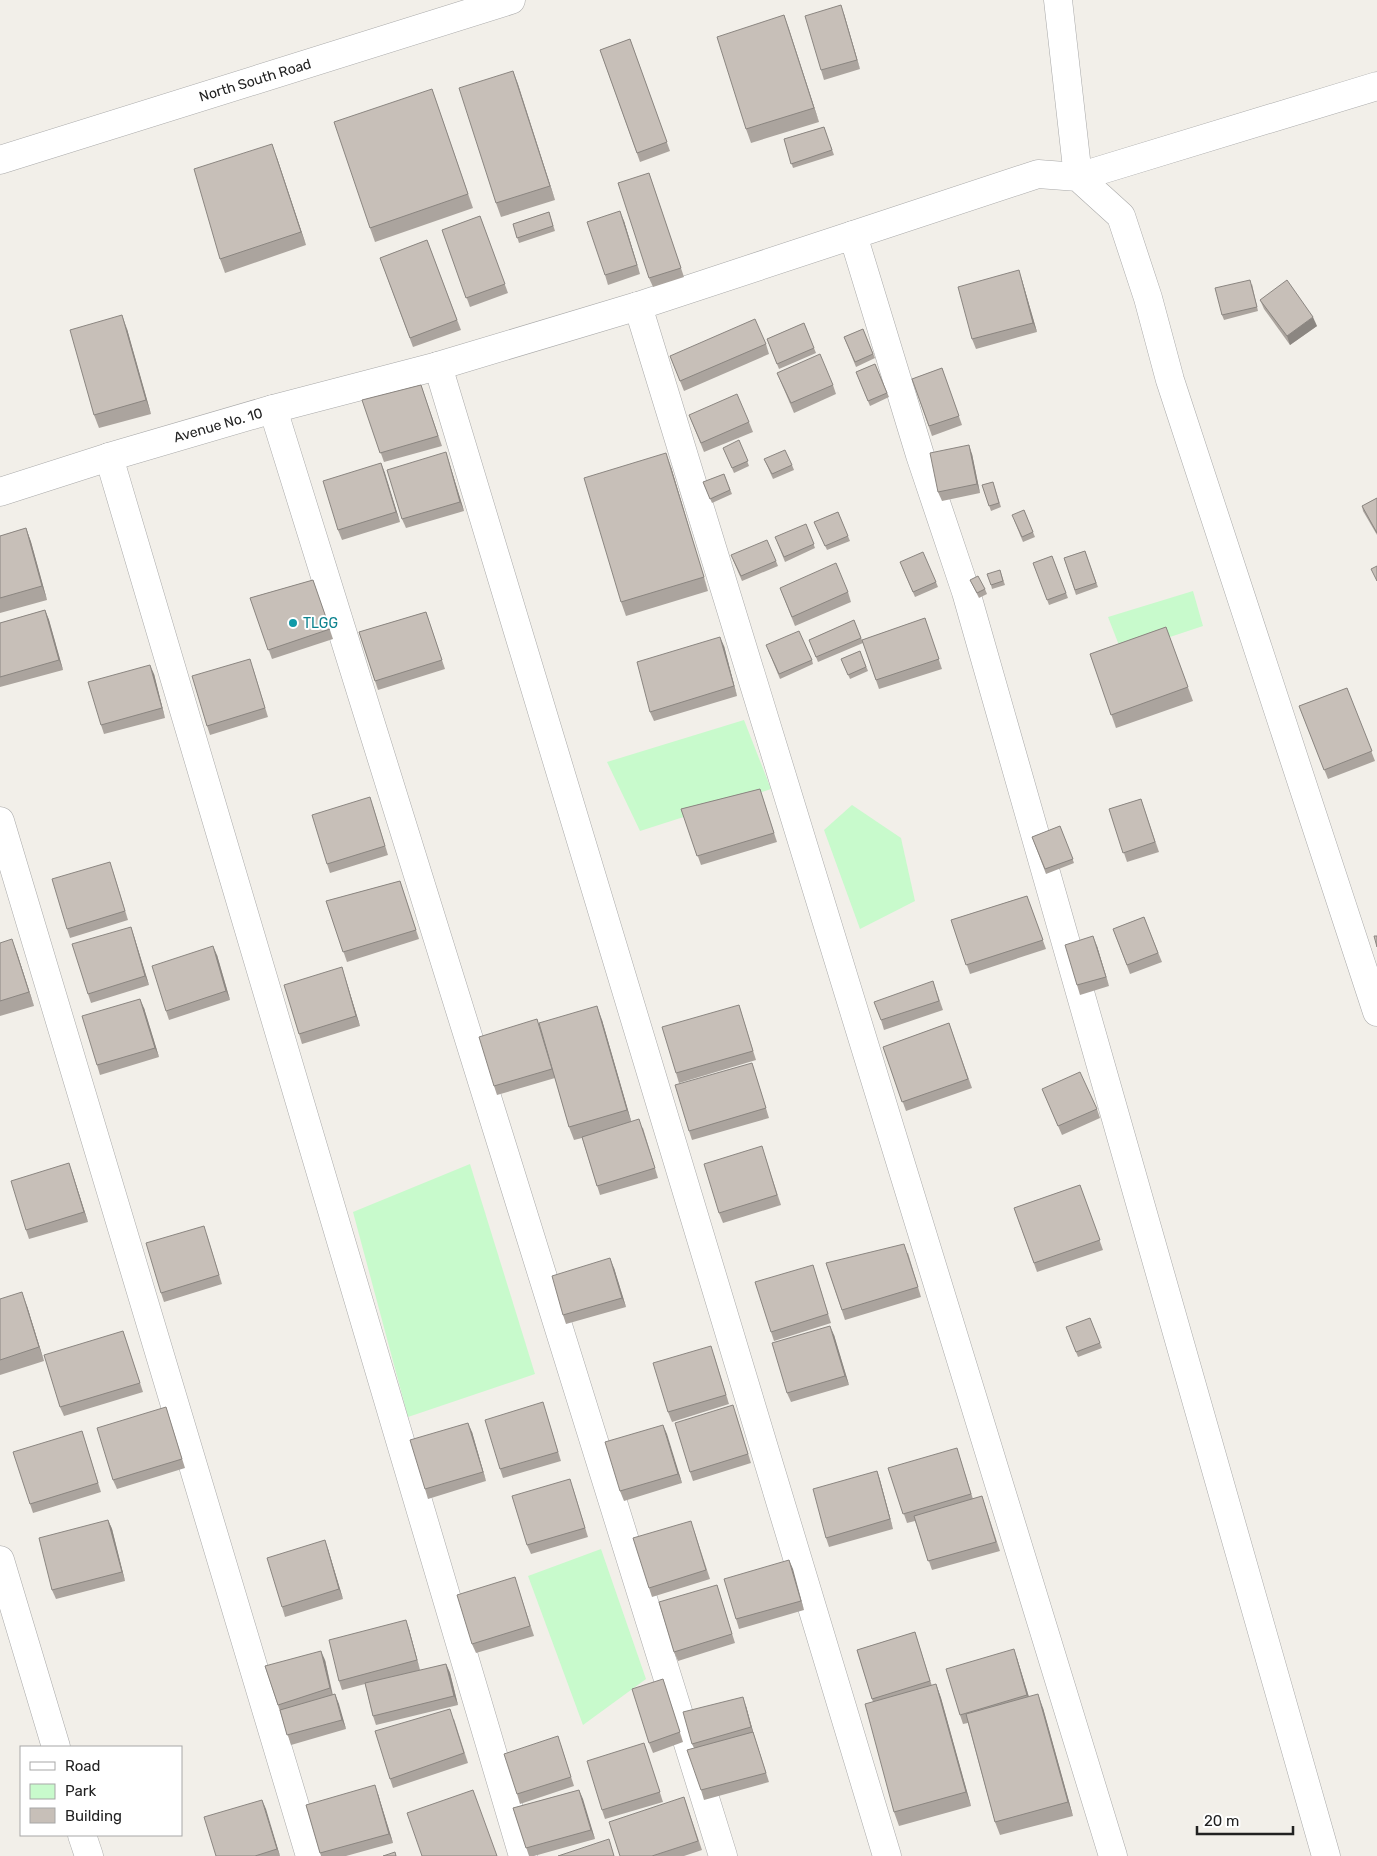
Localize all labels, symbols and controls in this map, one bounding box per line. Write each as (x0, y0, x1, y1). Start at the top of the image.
street label: North South Road (197, 55, 313, 106)
street label: Avenue No. 10 (172, 405, 265, 446)
place label: TLGG (303, 615, 338, 632)
marker: TLGG (287, 617, 299, 629)
legend (20, 1746, 182, 1836)
text: Road (65, 1757, 101, 1775)
text: Park (65, 1782, 96, 1800)
scale bar (1197, 1804, 1293, 1836)
text: Building (65, 1807, 122, 1825)
text: 20 m (1204, 1812, 1239, 1830)

